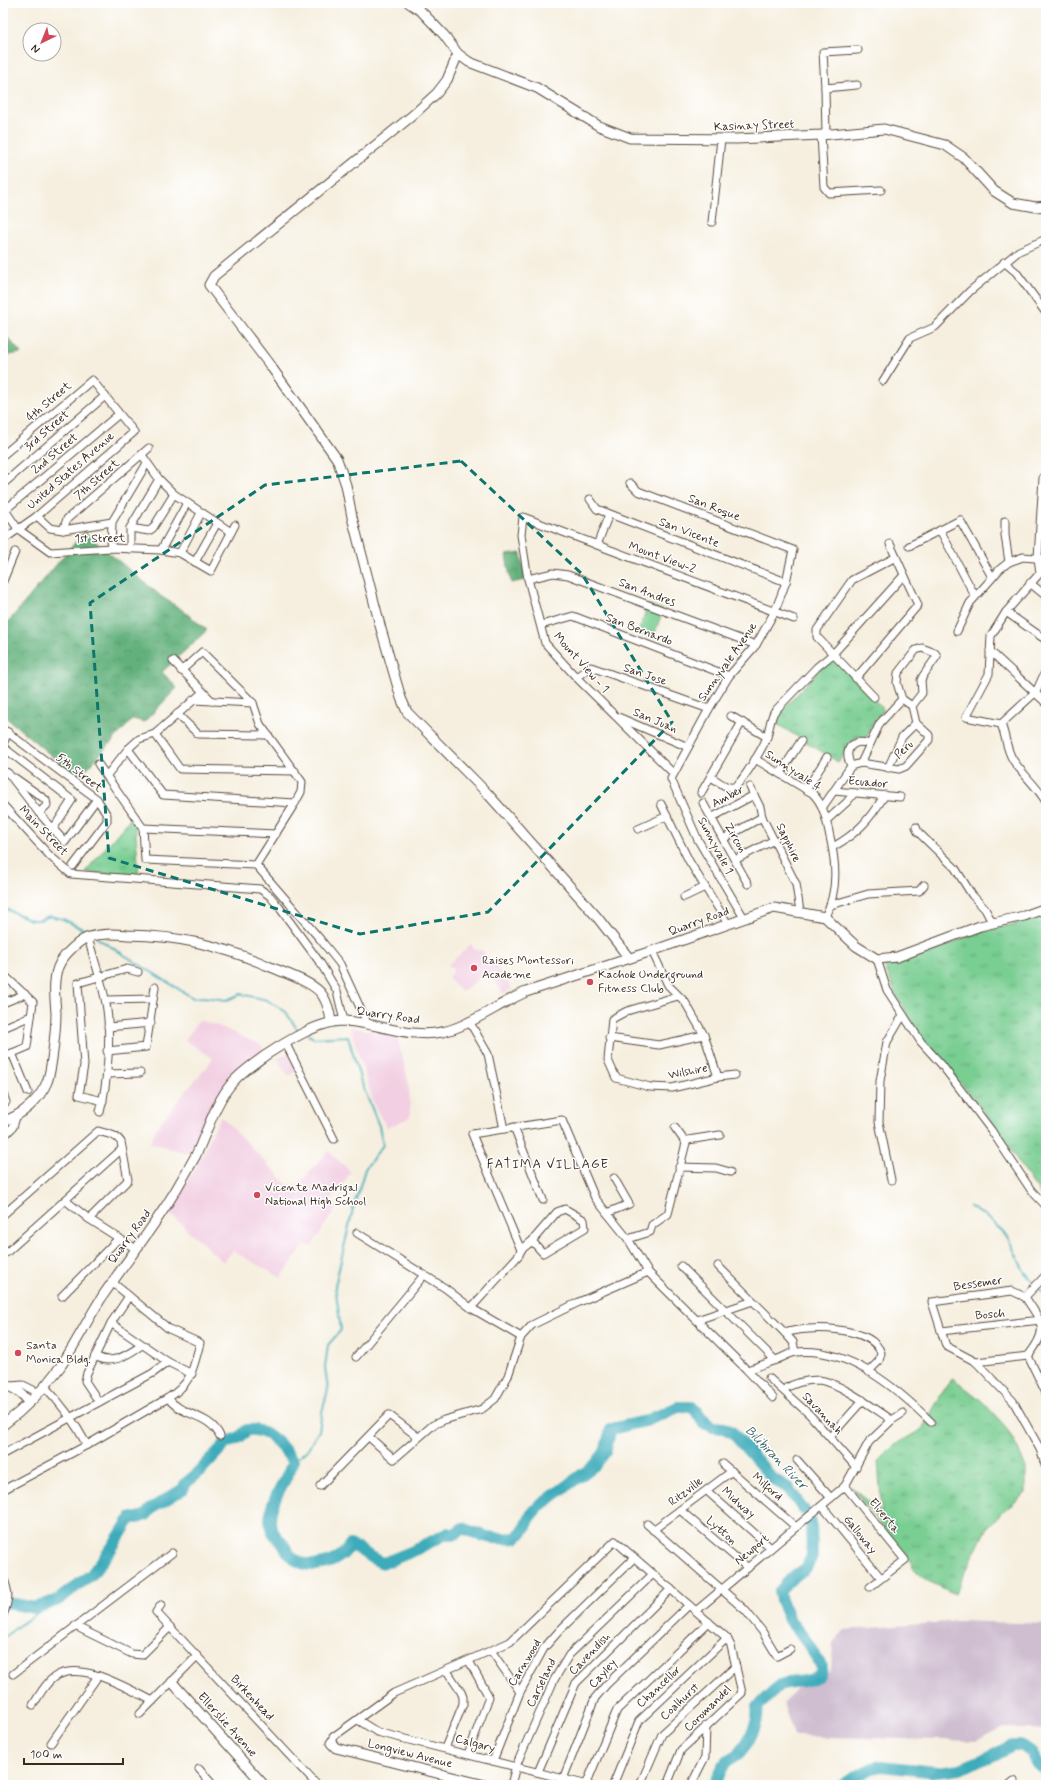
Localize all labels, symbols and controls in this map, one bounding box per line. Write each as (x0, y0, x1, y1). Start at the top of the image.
north arrow (22, 22, 62, 62)
text: N (28, 41, 43, 56)
street label: Kasinay Street (714, 117, 795, 135)
street label: 4th Street (23, 378, 75, 426)
street label: 3rd Street (21, 407, 73, 455)
street label: United States Avenue (24, 428, 118, 513)
street label: 2nd Street (28, 430, 82, 478)
street label: 7th Street (71, 456, 123, 504)
street label: San Roque (686, 491, 742, 525)
street label: San Vicente (657, 514, 722, 552)
street label: 1st Street (74, 531, 126, 547)
street label: Mount View-2 (626, 538, 698, 578)
street label: San Andres (616, 575, 678, 611)
street label: San Bernardo (603, 610, 675, 650)
street label: Sunnyvale Avenue (695, 619, 761, 705)
street label: Mount View - 1 (549, 629, 613, 697)
street label: San Jose (621, 660, 669, 690)
street label: San Juan (630, 705, 680, 737)
street label: Peru (891, 737, 917, 763)
street label: Sunnyvale 4 (762, 747, 824, 795)
street label: 5th Street (52, 750, 106, 796)
street label: Ecuador (847, 773, 889, 793)
street label: Amber (709, 782, 747, 812)
street label: Main Street (15, 802, 71, 860)
street label: Sunnyvale 1 (693, 815, 737, 877)
street label: Zircon (720, 820, 750, 856)
street label: Sapphire (772, 821, 804, 866)
street label: Quarry Road (666, 904, 732, 940)
place label: Raises Montessori Academe (482, 953, 574, 983)
marker: Raises Montessori Academe (469, 963, 479, 973)
place label: Kachok Underground Fitness Club (598, 967, 703, 997)
marker: Kachok Underground Fitness Club (585, 977, 595, 987)
street label: Quarry Road (355, 1004, 421, 1028)
street label: Wilshire (667, 1060, 709, 1084)
district label: FATIMA VILLAGE (487, 1156, 609, 1173)
place label: Vicente Madrigal National High School (265, 1180, 366, 1210)
marker: Vicente Madrigal National High School (252, 1190, 262, 1200)
street label: Quarry Road (105, 1207, 155, 1267)
street label: Bessemer (953, 1273, 1003, 1295)
street label: Bosch (974, 1306, 1006, 1324)
place label: Santa Monica Bldg. (26, 1338, 91, 1368)
marker: Santa Monica Bldg. (13, 1348, 23, 1358)
street label: Savannah (798, 1389, 846, 1439)
water label: Bilibiran River (741, 1422, 812, 1495)
street label: Milford (748, 1469, 786, 1506)
street label: Ritzville (665, 1473, 707, 1510)
street label: Midway (718, 1484, 759, 1523)
street label: Elverta (865, 1495, 904, 1538)
street label: Galloway (839, 1512, 881, 1558)
street label: Lytton (702, 1513, 740, 1549)
street label: Newport (731, 1531, 773, 1569)
street label: Cavendish (566, 1629, 614, 1679)
street label: Carnwood (505, 1636, 545, 1690)
street label: Carseland (523, 1656, 561, 1710)
street label: Cayley (585, 1656, 621, 1692)
street label: Chancellor (633, 1662, 685, 1712)
street label: Birkenhead (227, 1672, 277, 1724)
street label: Coalhurst (657, 1679, 704, 1724)
street label: Coromandel (681, 1682, 735, 1736)
street label: Ellerslie Avenue (194, 1689, 260, 1761)
street label: Calgary (453, 1731, 497, 1757)
street label: Longview Avenue (366, 1736, 454, 1772)
scale bar (24, 1740, 123, 1766)
text: 100 m (30, 1747, 62, 1763)

